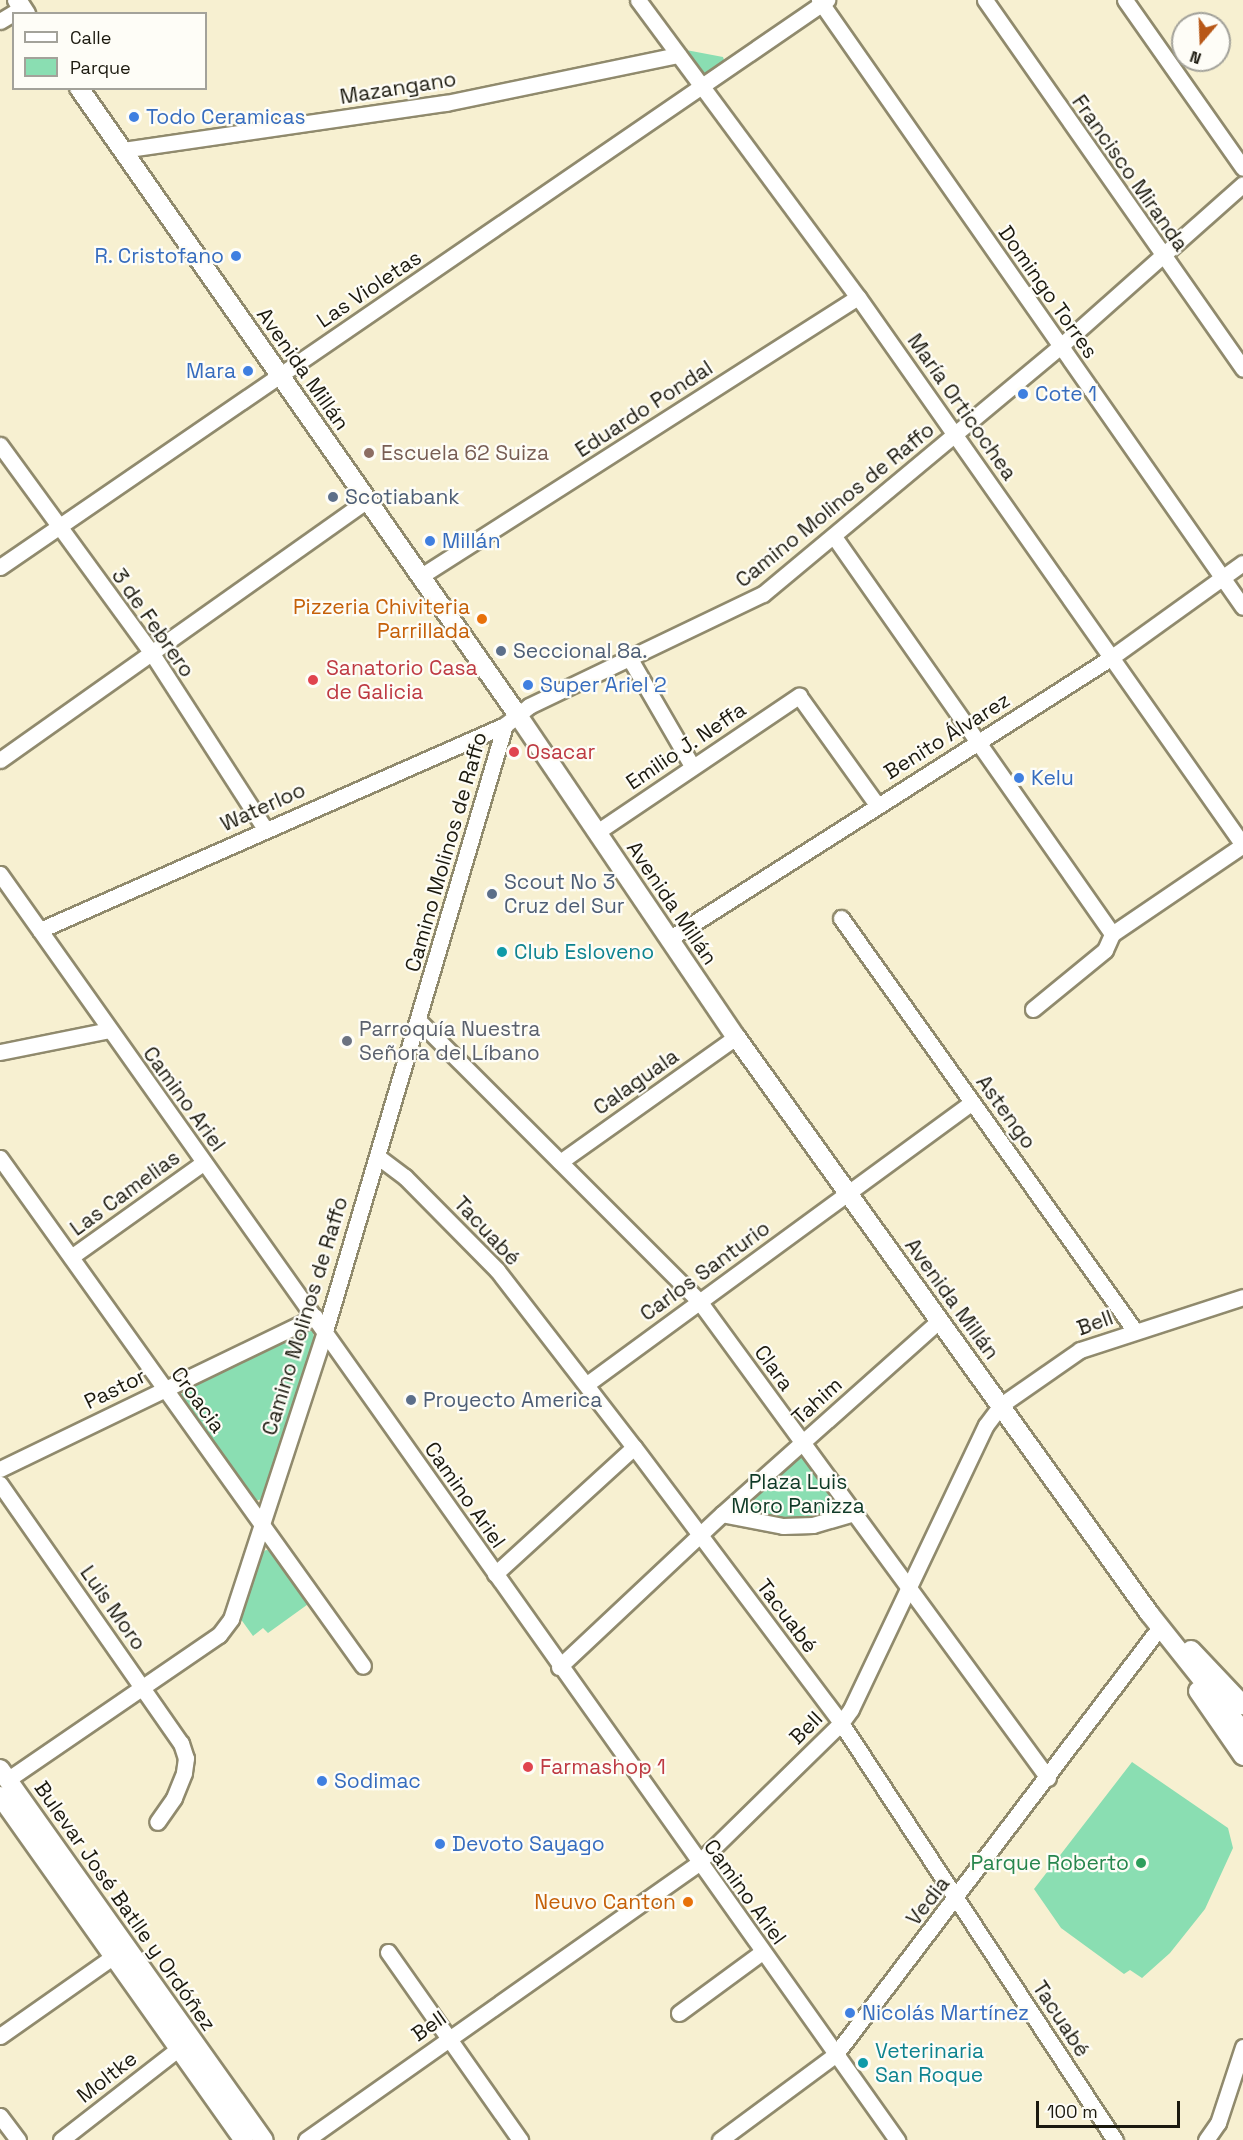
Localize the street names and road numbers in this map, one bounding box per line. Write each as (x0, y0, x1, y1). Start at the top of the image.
street label: Mazangano (338, 66, 458, 110)
street label: Francisco Miranda (1067, 90, 1193, 256)
street label: Domingo Torres (993, 220, 1103, 364)
street label: Las Violetas (312, 245, 426, 333)
street label: Avenida Millán (251, 303, 355, 435)
street label: María Orticochea (902, 329, 1022, 485)
street label: Eduardo Pondal (571, 355, 717, 463)
street label: Camino Molinos de Raffo (731, 417, 939, 593)
street label: 3 de Febrero (106, 564, 200, 682)
street label: Benito Álvarez (879, 687, 1015, 785)
street label: Emilio J. Neffa (621, 697, 751, 795)
street label: Camino Molinos de Raffo (400, 729, 492, 975)
street label: Waterloo (217, 777, 309, 837)
street label: Avenida Millán (621, 836, 723, 970)
street label: Camino Ariel (137, 1041, 231, 1157)
street label: Calaguala (589, 1044, 683, 1120)
street label: Astengo (971, 1070, 1041, 1154)
street label: Las Camelias (65, 1145, 185, 1241)
street label: Tacuabé (449, 1191, 525, 1271)
street label: Camino Molinos de Raffo (257, 1194, 353, 1438)
street label: Carlos Santurio (635, 1216, 775, 1326)
street label: Avenida Millán (900, 1233, 1004, 1365)
street label: Bell (1073, 1305, 1117, 1341)
street label: Clara (749, 1340, 799, 1396)
street label: Croacia (166, 1362, 230, 1438)
street label: Pastor (80, 1363, 150, 1415)
street label: Tahim (787, 1372, 847, 1430)
street label: Camino Ariel (419, 1437, 511, 1553)
street label: Luis Moro (75, 1561, 151, 1655)
street label: Tacuabé (751, 1574, 823, 1658)
street label: Bell (784, 1706, 828, 1750)
street label: Bulevar José Batlle y Ordóñez (29, 1776, 221, 2036)
street label: Camino Ariel (698, 1834, 792, 1950)
street label: Vedia (901, 1871, 955, 1931)
street label: Tacuabé (1027, 1976, 1095, 2062)
street label: Bell (407, 2005, 451, 2047)
street label: Moltke (72, 2046, 142, 2108)

